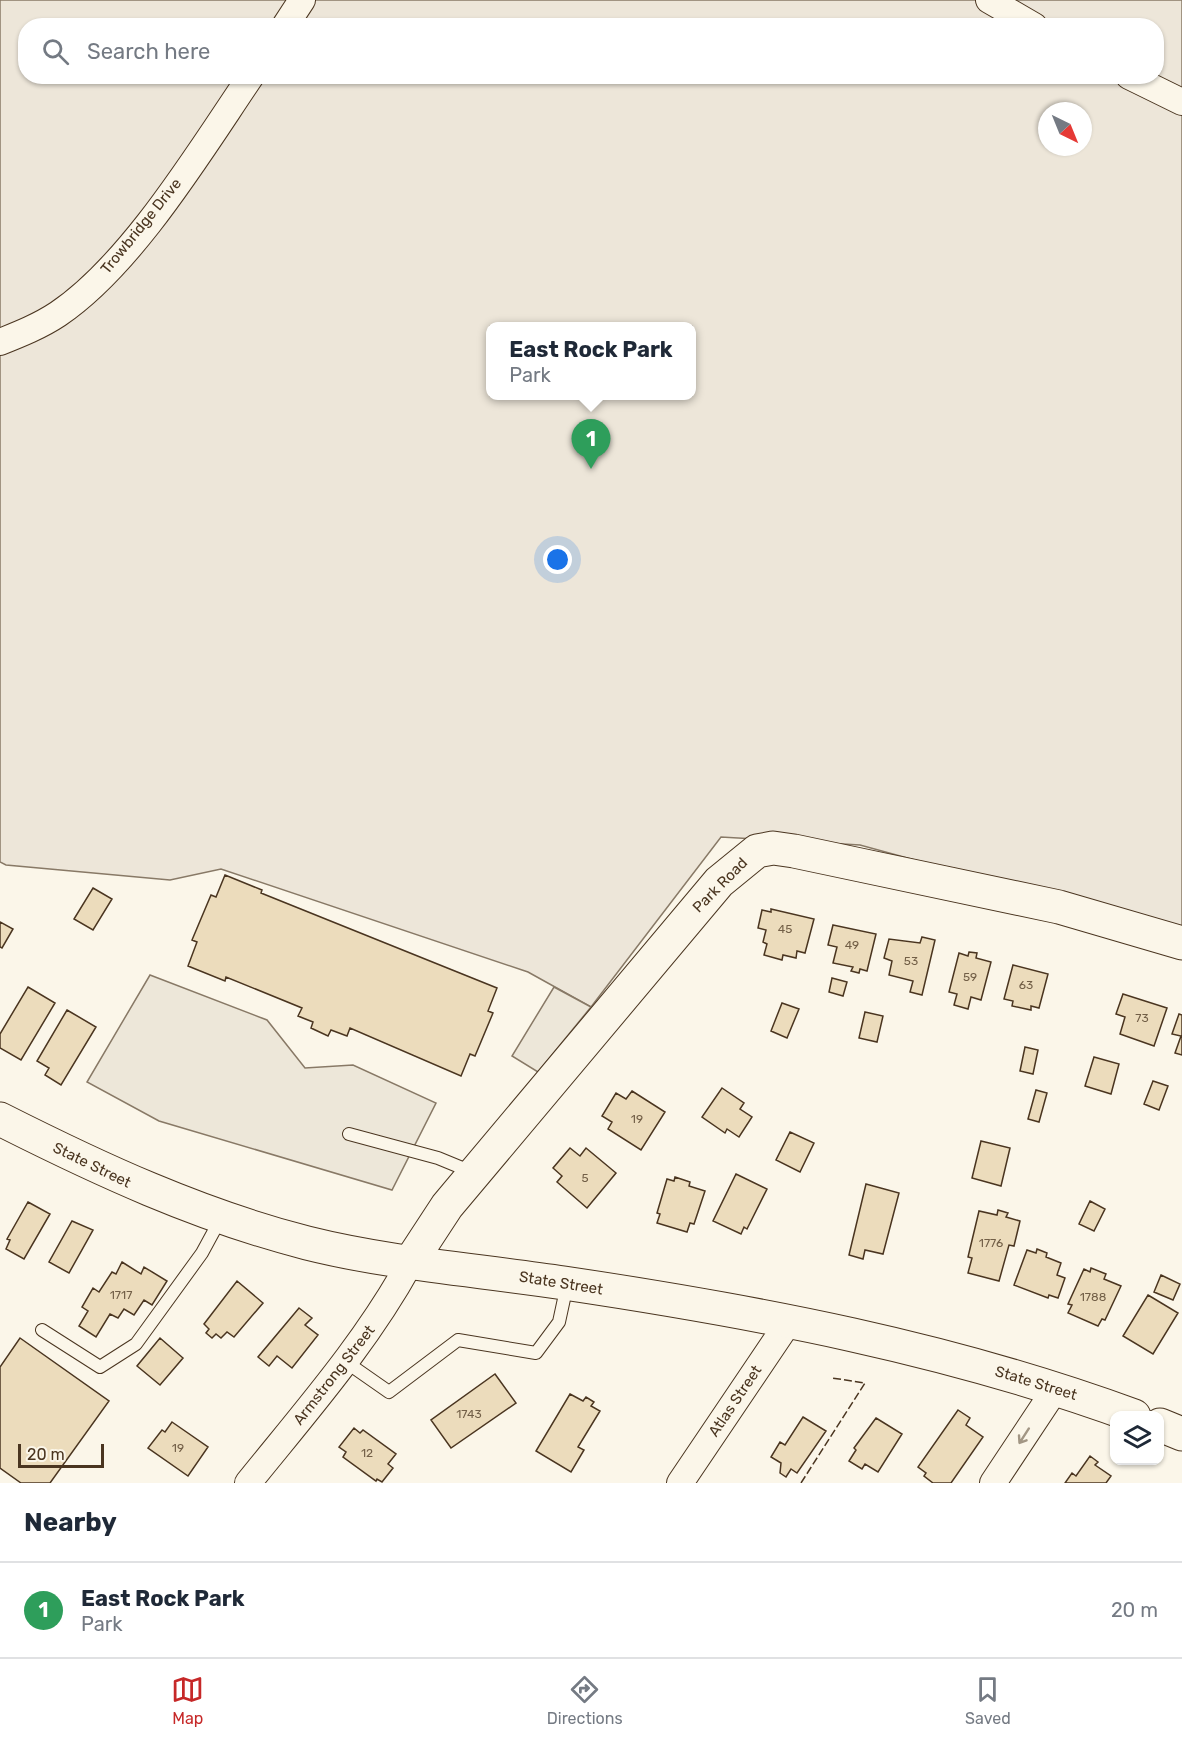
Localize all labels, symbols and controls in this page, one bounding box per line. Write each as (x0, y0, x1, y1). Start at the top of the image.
search box (18, 18, 1164, 84)
icon: search (39, 35, 72, 68)
text: Search here (87, 38, 210, 65)
north arrow (1038, 102, 1092, 156)
street label: Trowbridge Drive (97, 175, 185, 277)
popup (486, 322, 696, 400)
text: East Rock Park (509, 336, 673, 363)
text: Park (509, 363, 551, 387)
pin: 1 (572, 420, 610, 469)
your location (543, 545, 572, 574)
street label: Park Road (689, 854, 751, 916)
house number: 45 (778, 922, 792, 936)
house number: 49 (845, 938, 859, 952)
house number: 53 (904, 954, 918, 968)
house number: 59 (963, 970, 977, 984)
house number: 63 (1019, 978, 1033, 992)
house number: 73 (1135, 1011, 1149, 1025)
house number: 19 (631, 1112, 643, 1126)
street label: State Street (50, 1138, 134, 1192)
house number: 5 (581, 1171, 589, 1185)
house number: 1776 (979, 1236, 1003, 1250)
street label: State Street (518, 1267, 604, 1299)
house number: 1717 (110, 1288, 132, 1302)
house number: 1788 (1080, 1290, 1106, 1304)
street label: Armstrong Street (289, 1321, 379, 1429)
street label: Atlas Street (705, 1362, 765, 1440)
street label: State Street (993, 1362, 1079, 1404)
house number: 1743 (456, 1407, 482, 1421)
map controls (1110, 1411, 1164, 1465)
button: layers (1110, 1411, 1164, 1465)
one-way arrow (1018, 1427, 1031, 1444)
scale bar (18, 1441, 104, 1468)
house number: 19 (172, 1441, 184, 1455)
text: 20 m (27, 1445, 65, 1464)
house number: 12 (361, 1446, 373, 1460)
text: Nearby (24, 1507, 117, 1538)
text: East Rock Park (81, 1585, 245, 1612)
text: 1 (39, 1598, 48, 1622)
text: 20 m (1111, 1598, 1158, 1622)
text: Park (81, 1612, 123, 1636)
tab: Map (171, 1673, 204, 1728)
tab: Directions (547, 1673, 623, 1728)
tab: Saved (965, 1673, 1011, 1728)

